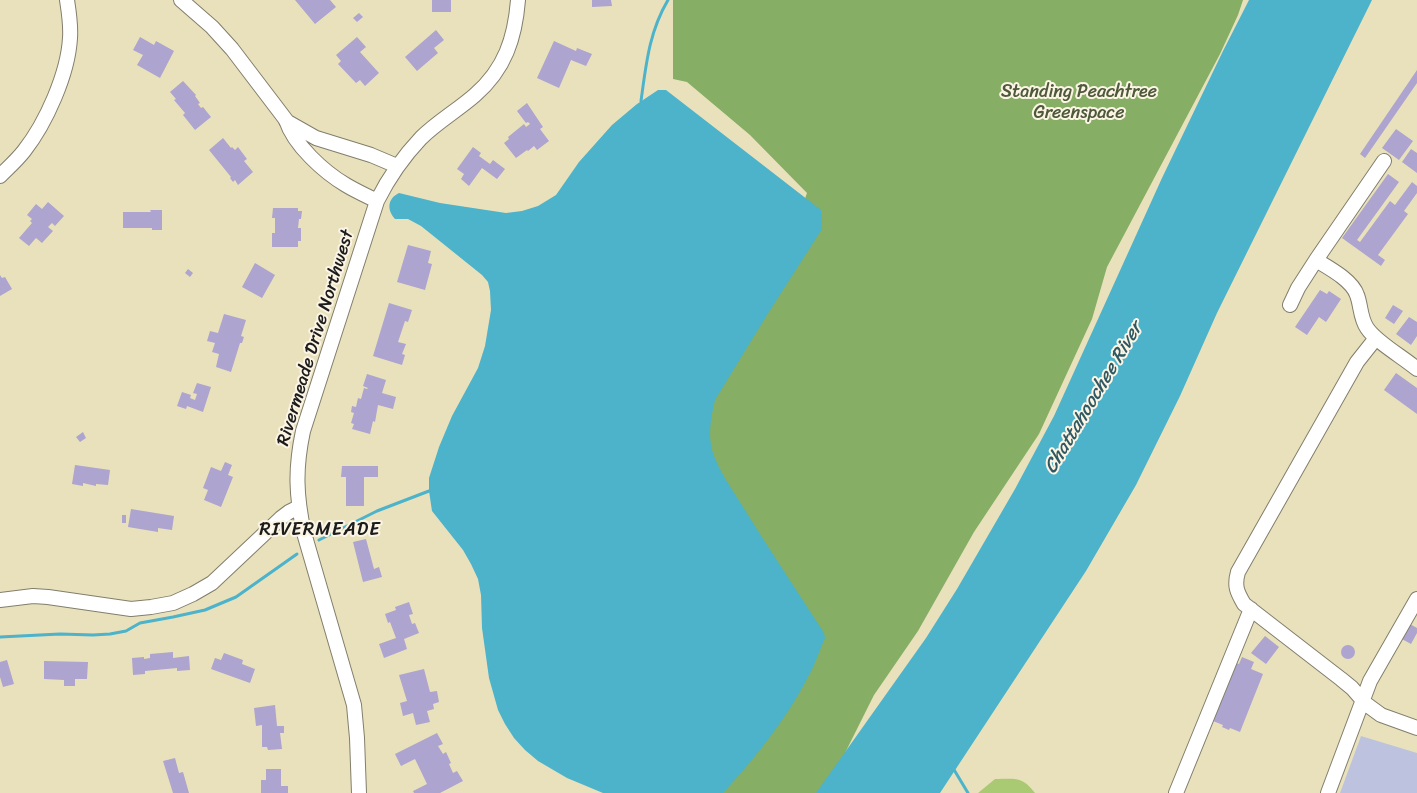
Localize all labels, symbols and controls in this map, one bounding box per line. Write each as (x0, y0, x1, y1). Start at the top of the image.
park label: Standing Peachtree Greenspace (1001, 81, 1157, 124)
street label: Rivermeade Drive Northwest (273, 227, 359, 449)
water label: Chattahoochee River (1040, 318, 1148, 478)
district label: RIVERMEADE (257, 519, 383, 541)

